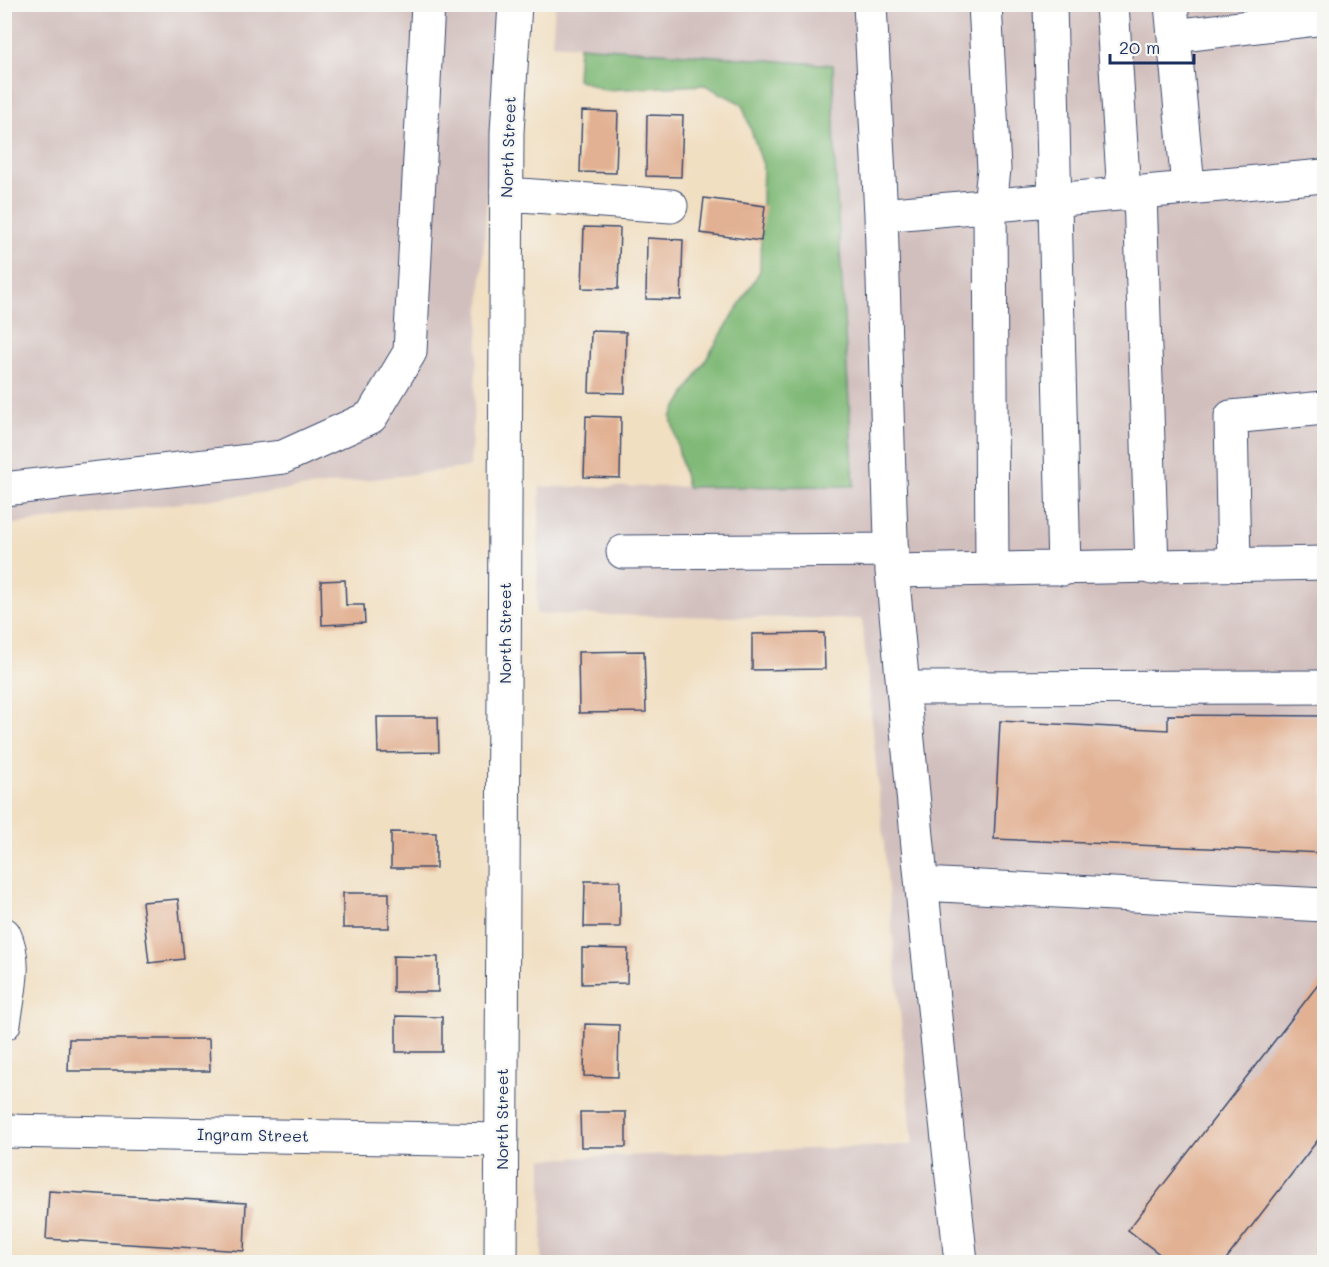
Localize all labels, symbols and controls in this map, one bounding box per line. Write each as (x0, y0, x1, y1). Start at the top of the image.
scale bar (1110, 27, 1194, 65)
text: 20 m (1119, 35, 1160, 59)
street label: North Street (495, 96, 520, 198)
street label: North Street (494, 582, 515, 684)
street label: North Street (491, 1068, 512, 1170)
street label: Ingram Street (197, 1123, 309, 1146)

